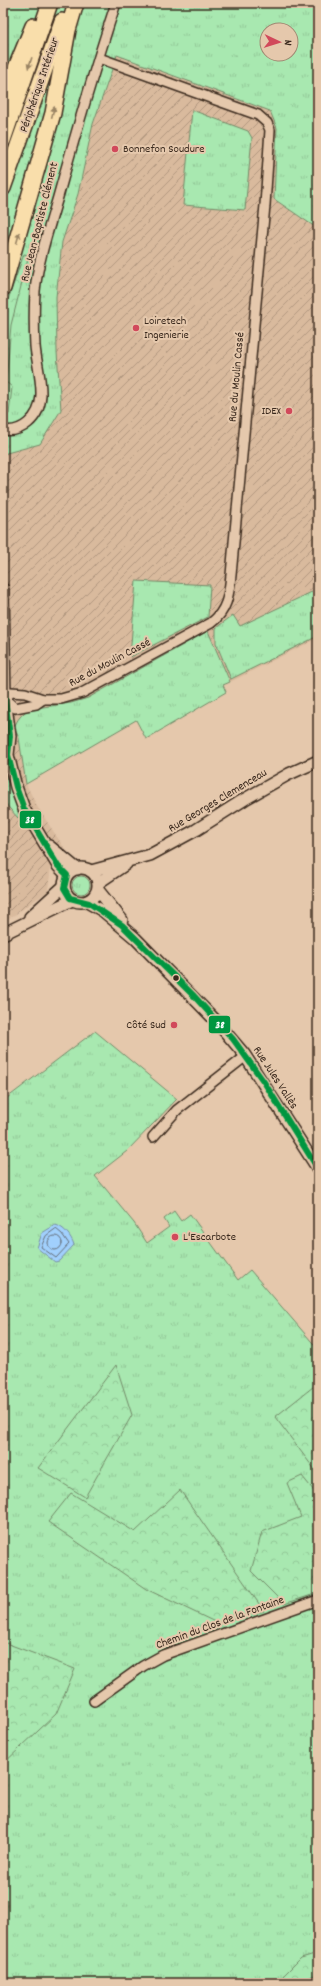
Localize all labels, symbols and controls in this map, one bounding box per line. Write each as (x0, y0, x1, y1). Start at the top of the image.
north arrow (259, 22, 299, 62)
street label: Périphérique Intérieur (16, 35, 64, 135)
text: N (279, 39, 295, 46)
one-way arrow (27, 58, 33, 70)
one-way arrow (50, 106, 56, 118)
place label: Bonnefon Soudure (123, 141, 205, 158)
marker: Bonnefon Soudure (110, 144, 120, 154)
street label: Rue Jean-Baptiste Clément (17, 160, 63, 283)
one-way arrow (15, 231, 21, 243)
place label: Loiretech Ingenierie (144, 313, 189, 344)
marker: Loiretech Ingenierie (131, 323, 141, 333)
street label: Rue du Moulin Cassé (225, 331, 249, 423)
place label: IDEX (261, 403, 281, 420)
marker: IDEX (284, 406, 294, 416)
street label: Rue du Moulin Cassé (66, 634, 154, 692)
street label: Rue Georges Clemenceau (165, 765, 271, 837)
line badge: 38 (19, 810, 42, 829)
text: 38 (25, 813, 35, 829)
unlabelled marker (171, 973, 181, 983)
line badge: 38 (208, 1015, 231, 1034)
place label: Côté Sud (126, 1017, 166, 1034)
text: 38 (215, 1018, 225, 1034)
marker: Côté Sud (169, 1020, 179, 1030)
street label: Rue Jules Vallès (248, 1043, 302, 1113)
place label: L'Escarbote (183, 1229, 236, 1246)
marker: L'Escarbote (170, 1232, 180, 1242)
street label: Chemin du Clos de la Fontaine (154, 1592, 286, 1654)

